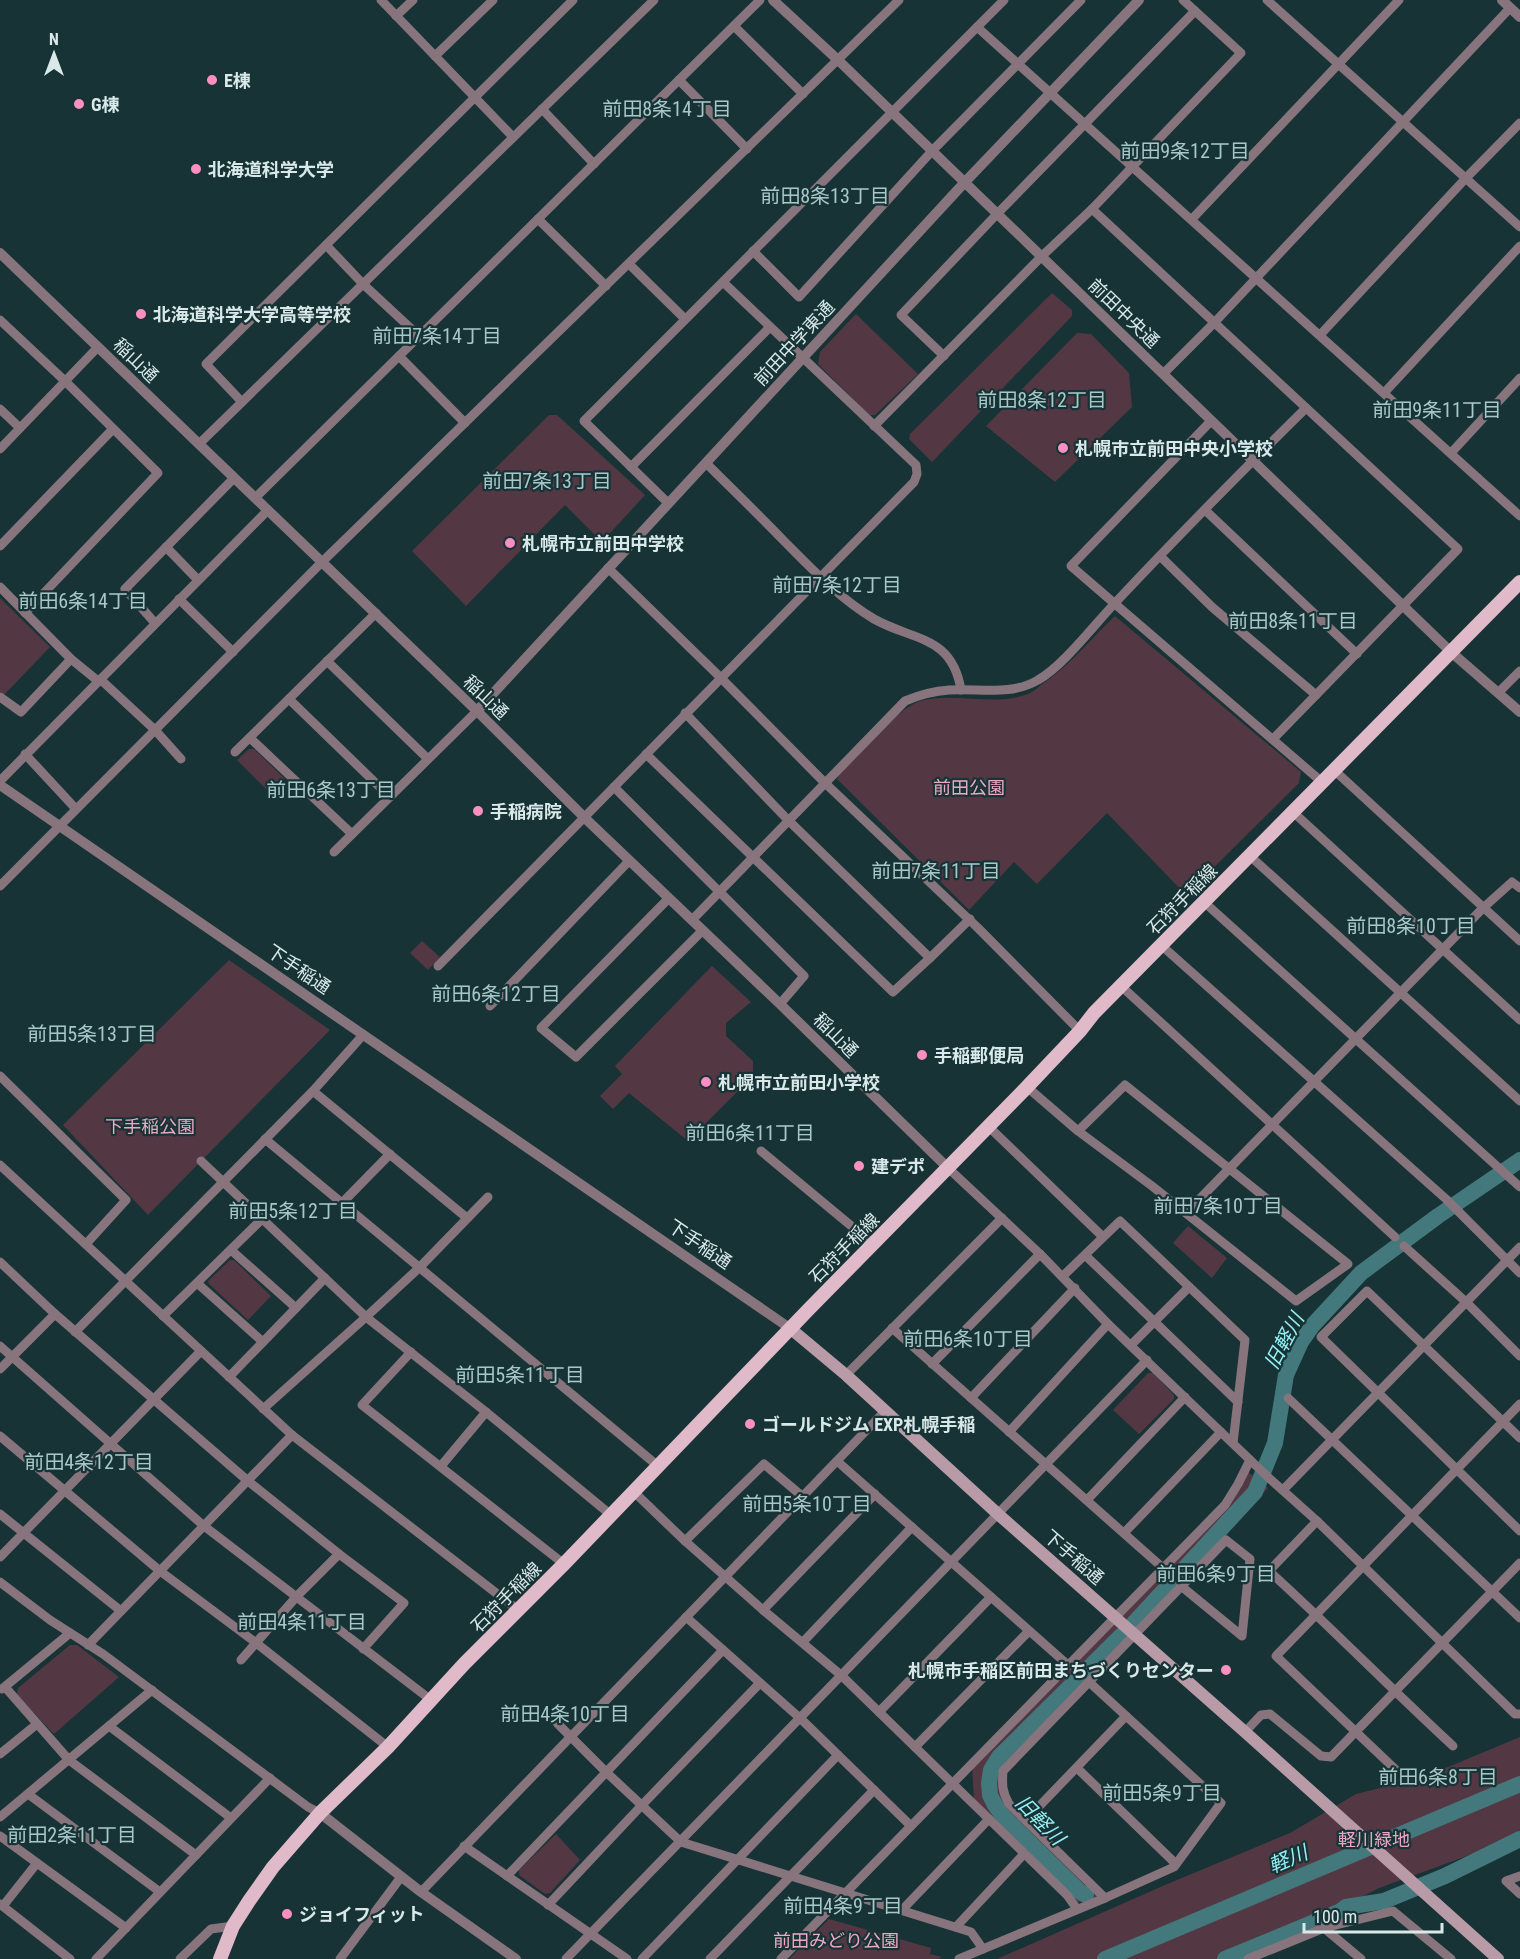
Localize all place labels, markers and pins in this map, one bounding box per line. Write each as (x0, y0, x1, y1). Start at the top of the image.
place label: E棟 (224, 70, 251, 91)
marker: E棟 (205, 73, 219, 87)
place label: G棟 (91, 94, 120, 115)
marker: G棟 (72, 97, 86, 111)
place label: 北海道科学大学 (208, 159, 334, 180)
marker: 北海道科学大学 (189, 162, 203, 176)
place label: 北海道科学大学高等学校 (153, 304, 351, 325)
marker: 北海道科学大学高等学校 (134, 307, 148, 321)
place label: 札幌市立前田中央小学校 (1075, 438, 1273, 459)
marker: 札幌市立前田中央小学校 (1056, 441, 1070, 455)
place label: 札幌市立前田中学校 (522, 533, 684, 554)
marker: 札幌市立前田中学校 (503, 536, 517, 550)
place label: 手稲病院 (490, 801, 562, 822)
marker: 手稲病院 (471, 804, 485, 818)
place label: 手稲郵便局 (934, 1045, 1024, 1066)
marker: 手稲郵便局 (915, 1048, 929, 1062)
place label: 札幌市立前田小学校 (718, 1072, 880, 1093)
marker: 札幌市立前田小学校 (699, 1075, 713, 1089)
place label: 建デポ (871, 1156, 925, 1177)
marker: 建デポ (852, 1159, 866, 1173)
place label: ゴールドジム EXP札幌手稲 (762, 1414, 975, 1435)
marker: ゴールドジム EXP札幌手稲 (743, 1417, 757, 1431)
place label: 札幌市手稲区前田まちづくりセンター (908, 1660, 1214, 1681)
marker: 札幌市手稲区前田まちづくりセンター (1219, 1663, 1233, 1677)
place label: ジョイフィット (299, 1904, 425, 1925)
marker: ジョイフィット (280, 1907, 294, 1921)

